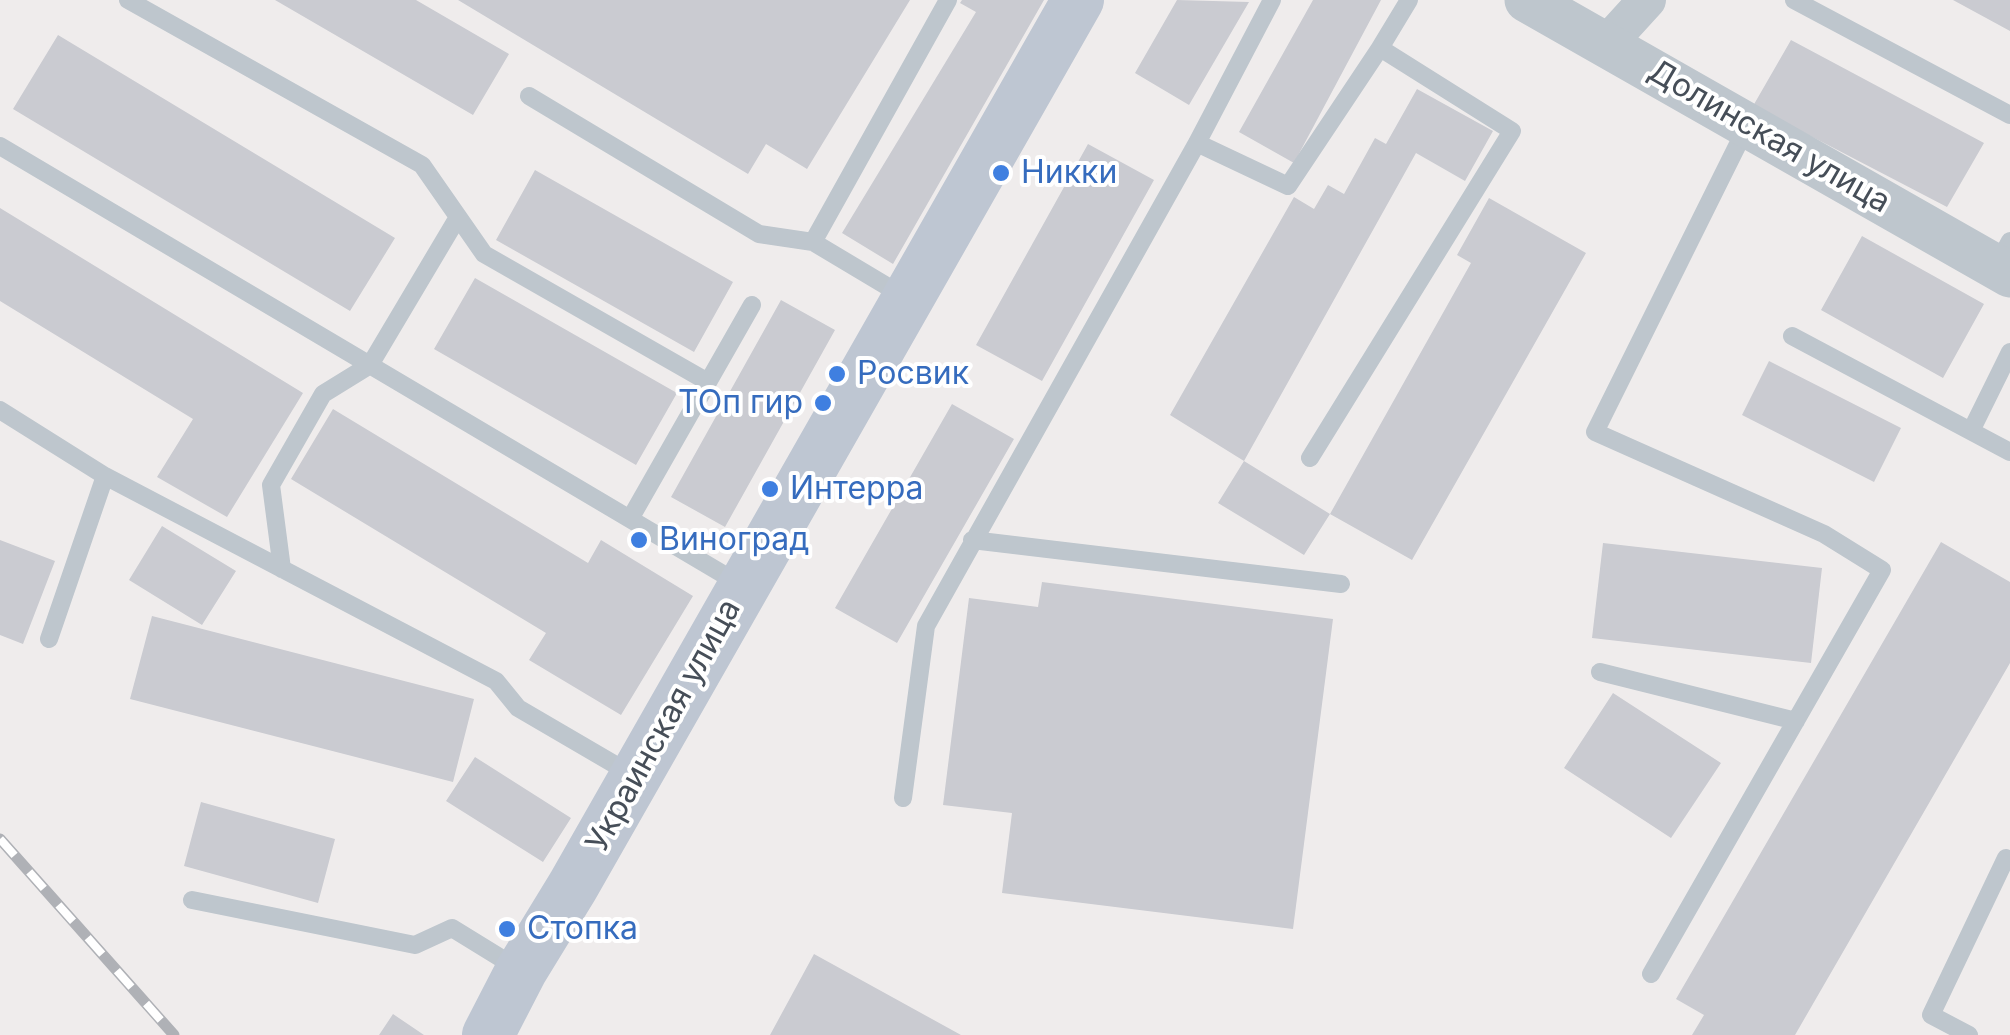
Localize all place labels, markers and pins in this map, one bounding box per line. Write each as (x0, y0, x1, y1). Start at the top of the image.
place label: Никки (1021, 154, 1117, 192)
marker: Никки (990, 162, 1012, 184)
place label: Росвик (857, 355, 969, 393)
marker: Росвик (826, 363, 848, 385)
place label: ТОп гир (678, 384, 803, 422)
marker: ТОп гир (812, 392, 834, 414)
place label: Интерра (790, 470, 924, 508)
marker: Интерра (759, 478, 781, 500)
place label: Виноград (659, 521, 809, 559)
marker: Виноград (628, 529, 650, 551)
place label: Стопка (527, 910, 638, 948)
marker: Стопка (496, 918, 518, 940)

